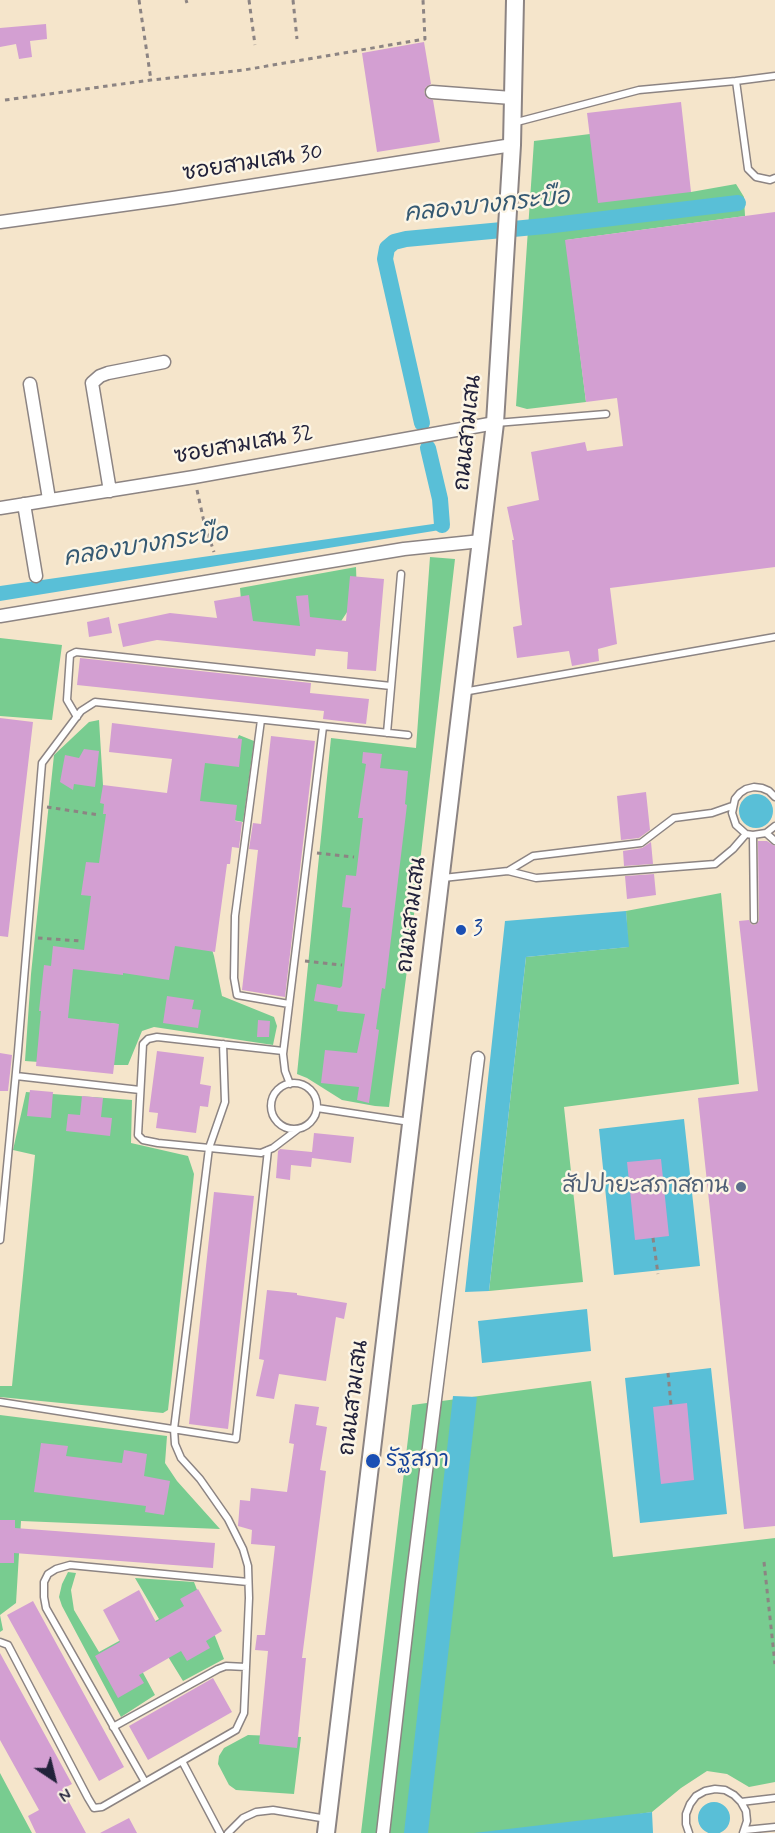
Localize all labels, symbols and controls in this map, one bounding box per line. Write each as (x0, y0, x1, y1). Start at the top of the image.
street label: ซอยสามเสน 30 (181, 140, 325, 188)
water label: คลองบางกระบือ (403, 184, 571, 230)
street label: ถนนสามเสน (450, 374, 488, 492)
street label: ซอยสามเสน 32 (173, 421, 315, 471)
water label: คลองบางกระบือ (62, 520, 230, 574)
street label: ถนนสามเสน (393, 856, 433, 974)
place label: 3 (473, 917, 483, 943)
marker: 3 (454, 923, 468, 937)
place label: สัปปายะสภาสถาน (562, 1174, 729, 1200)
marker: สัปปายะสภาสถาน (734, 1180, 748, 1194)
street label: ถนนสามเสน (335, 1339, 375, 1457)
place label: รัฐสภา (386, 1448, 449, 1474)
marker: รัฐสภา (364, 1452, 382, 1470)
north arrow (24, 1749, 84, 1809)
text: N (54, 1782, 75, 1806)

